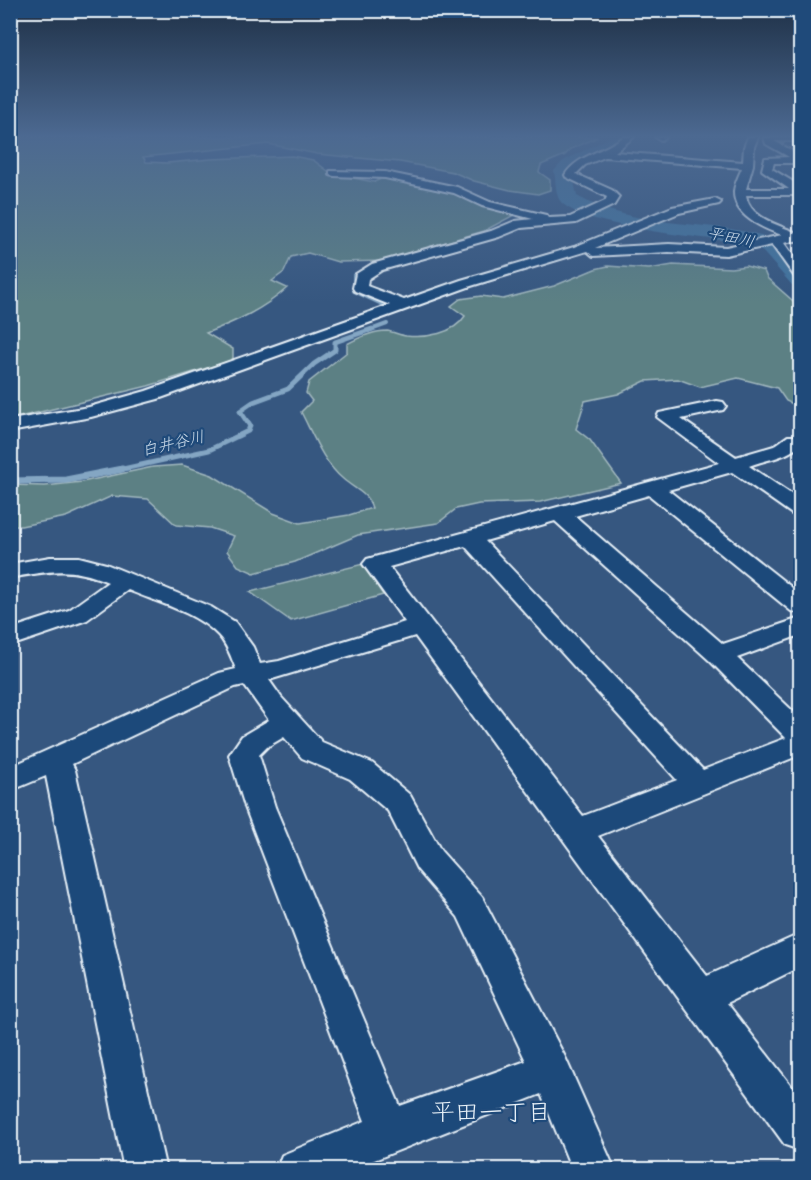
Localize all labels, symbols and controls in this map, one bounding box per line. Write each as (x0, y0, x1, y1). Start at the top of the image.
water label: 平田川 (705, 218, 757, 256)
water label: 白井谷川 (139, 422, 207, 464)
district label: 平田一丁目 (431, 1091, 551, 1133)

